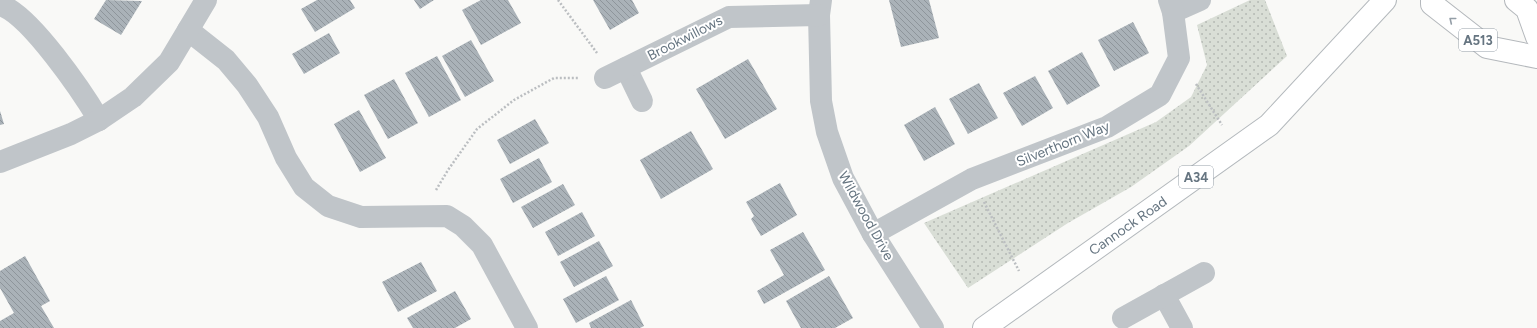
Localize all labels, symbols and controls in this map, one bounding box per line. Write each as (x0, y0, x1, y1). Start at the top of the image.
street label: Brookwillows (645, 12, 725, 64)
one-way arrow (1450, 18, 1457, 25)
road number: A513 (1459, 29, 1497, 51)
street label: Silverthorn Way (1014, 117, 1113, 170)
road number: A34 (1179, 166, 1213, 188)
street label: Wildwood Drive (835, 169, 898, 264)
street label: Cannock Road (1086, 193, 1170, 259)

